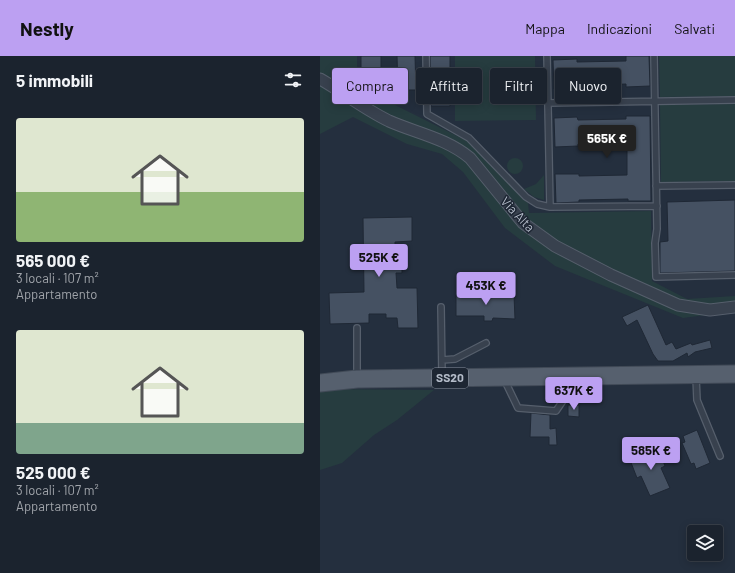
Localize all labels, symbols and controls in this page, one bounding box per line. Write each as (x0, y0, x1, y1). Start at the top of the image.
text: Nestly (20, 17, 74, 40)
text: Mappa (525, 20, 565, 37)
text: Indicazioni (587, 20, 652, 37)
text: Salvati (674, 20, 715, 37)
chip: Compra (332, 68, 408, 104)
chip: Affitta (416, 68, 482, 104)
chip: Filtri (490, 68, 547, 104)
chip: Nuovo (555, 68, 621, 104)
icon: filters (282, 69, 304, 91)
text: 5 immobili (16, 70, 93, 90)
pin: 565K € (574, 125, 640, 159)
text: 565K € (587, 130, 627, 146)
icon: home (124, 144, 196, 216)
street label: Via Alta (498, 193, 538, 235)
pin: 525K € (346, 244, 412, 278)
text: 525K € (359, 249, 399, 265)
text: 565 000 € (16, 250, 90, 270)
text: 3 locali · 107 m² (16, 270, 99, 286)
pin: 453K € (453, 272, 519, 306)
text: 453K € (466, 277, 506, 293)
text: Appartamento (16, 286, 97, 302)
icon: home (124, 356, 196, 428)
road number: SS20 (432, 368, 468, 388)
pin: 637K € (541, 377, 607, 411)
text: 637K € (554, 382, 594, 398)
pin: 585K € (618, 437, 684, 471)
text: 585K € (631, 442, 671, 458)
text: 525 000 € (16, 462, 91, 482)
text: 3 locali · 107 m² (16, 482, 99, 498)
text: Appartamento (16, 498, 97, 514)
map controls (687, 525, 723, 561)
button: layers (687, 525, 723, 561)

